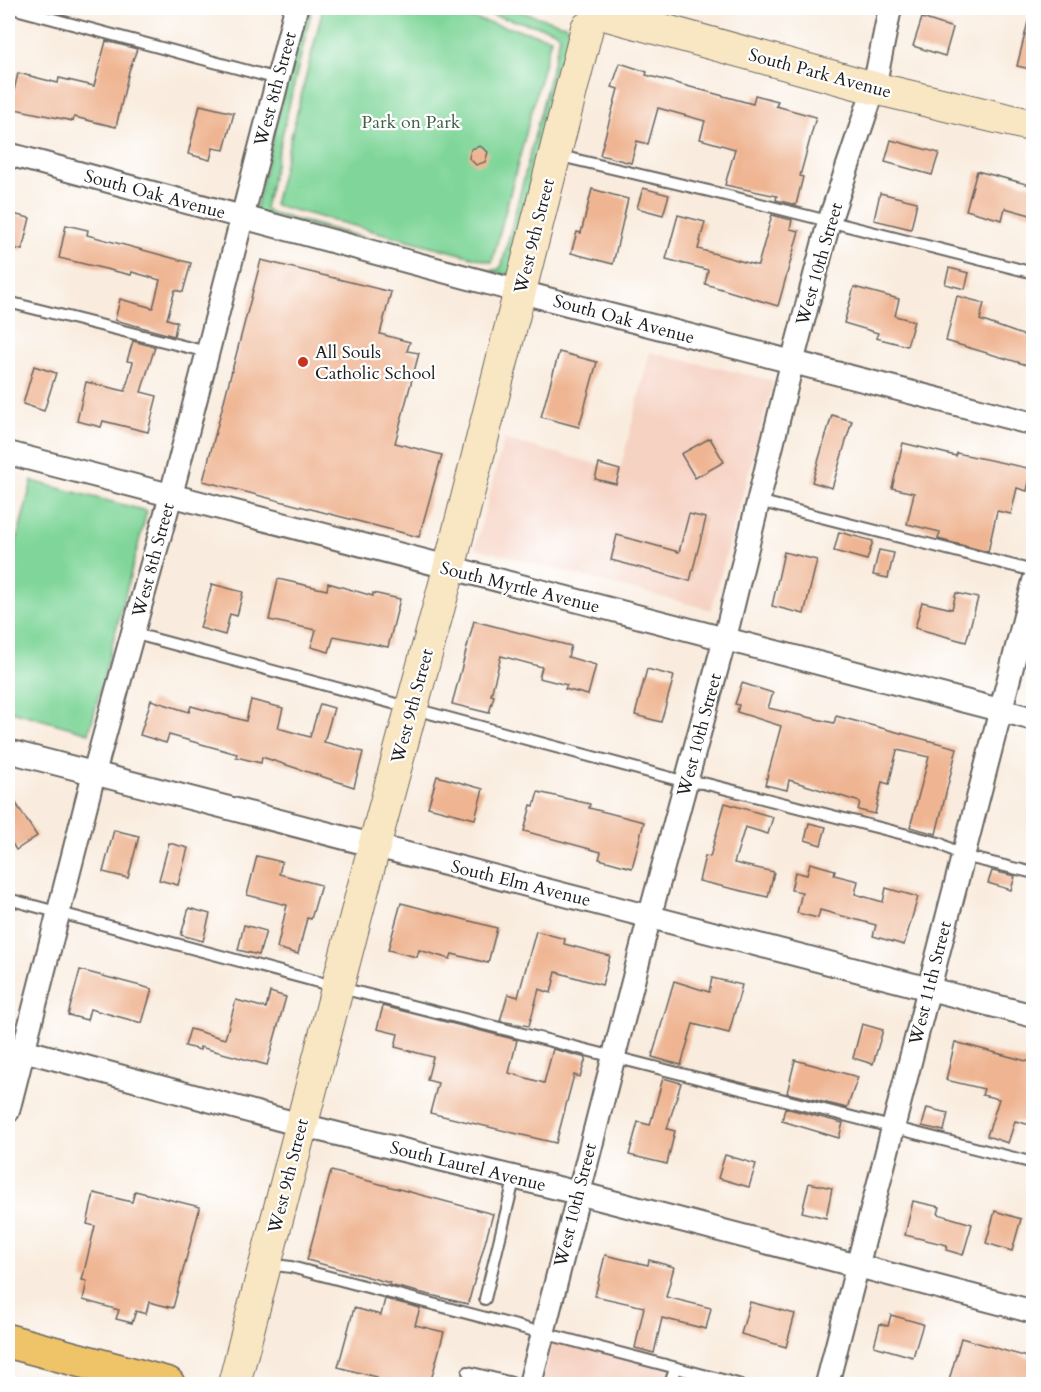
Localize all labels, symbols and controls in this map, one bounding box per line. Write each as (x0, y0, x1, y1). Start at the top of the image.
street label: West 8th Street (248, 29, 303, 150)
street label: South Park Avenue (746, 42, 894, 105)
park label: Park on Park (362, 110, 461, 135)
street label: South Oak Avenue (82, 164, 228, 225)
street label: West 9th Street (508, 176, 561, 297)
street label: West 10th Street (790, 199, 849, 329)
street label: South Oak Avenue (551, 289, 697, 350)
place label: All Souls Catholic School (315, 340, 436, 386)
marker: All Souls Catholic School (296, 355, 310, 369)
street label: West 8th Street (126, 500, 181, 621)
street label: South Myrtle Avenue (437, 556, 602, 619)
street label: West 9th Street (385, 646, 440, 767)
street label: West 10th Street (671, 670, 728, 801)
street label: South Elm Avenue (448, 854, 593, 913)
street label: West 11th Street (903, 918, 958, 1049)
street label: West 9th Street (262, 1116, 315, 1237)
street label: South Laurel Avenue (387, 1135, 549, 1198)
street label: West 10th Street (548, 1140, 603, 1271)

